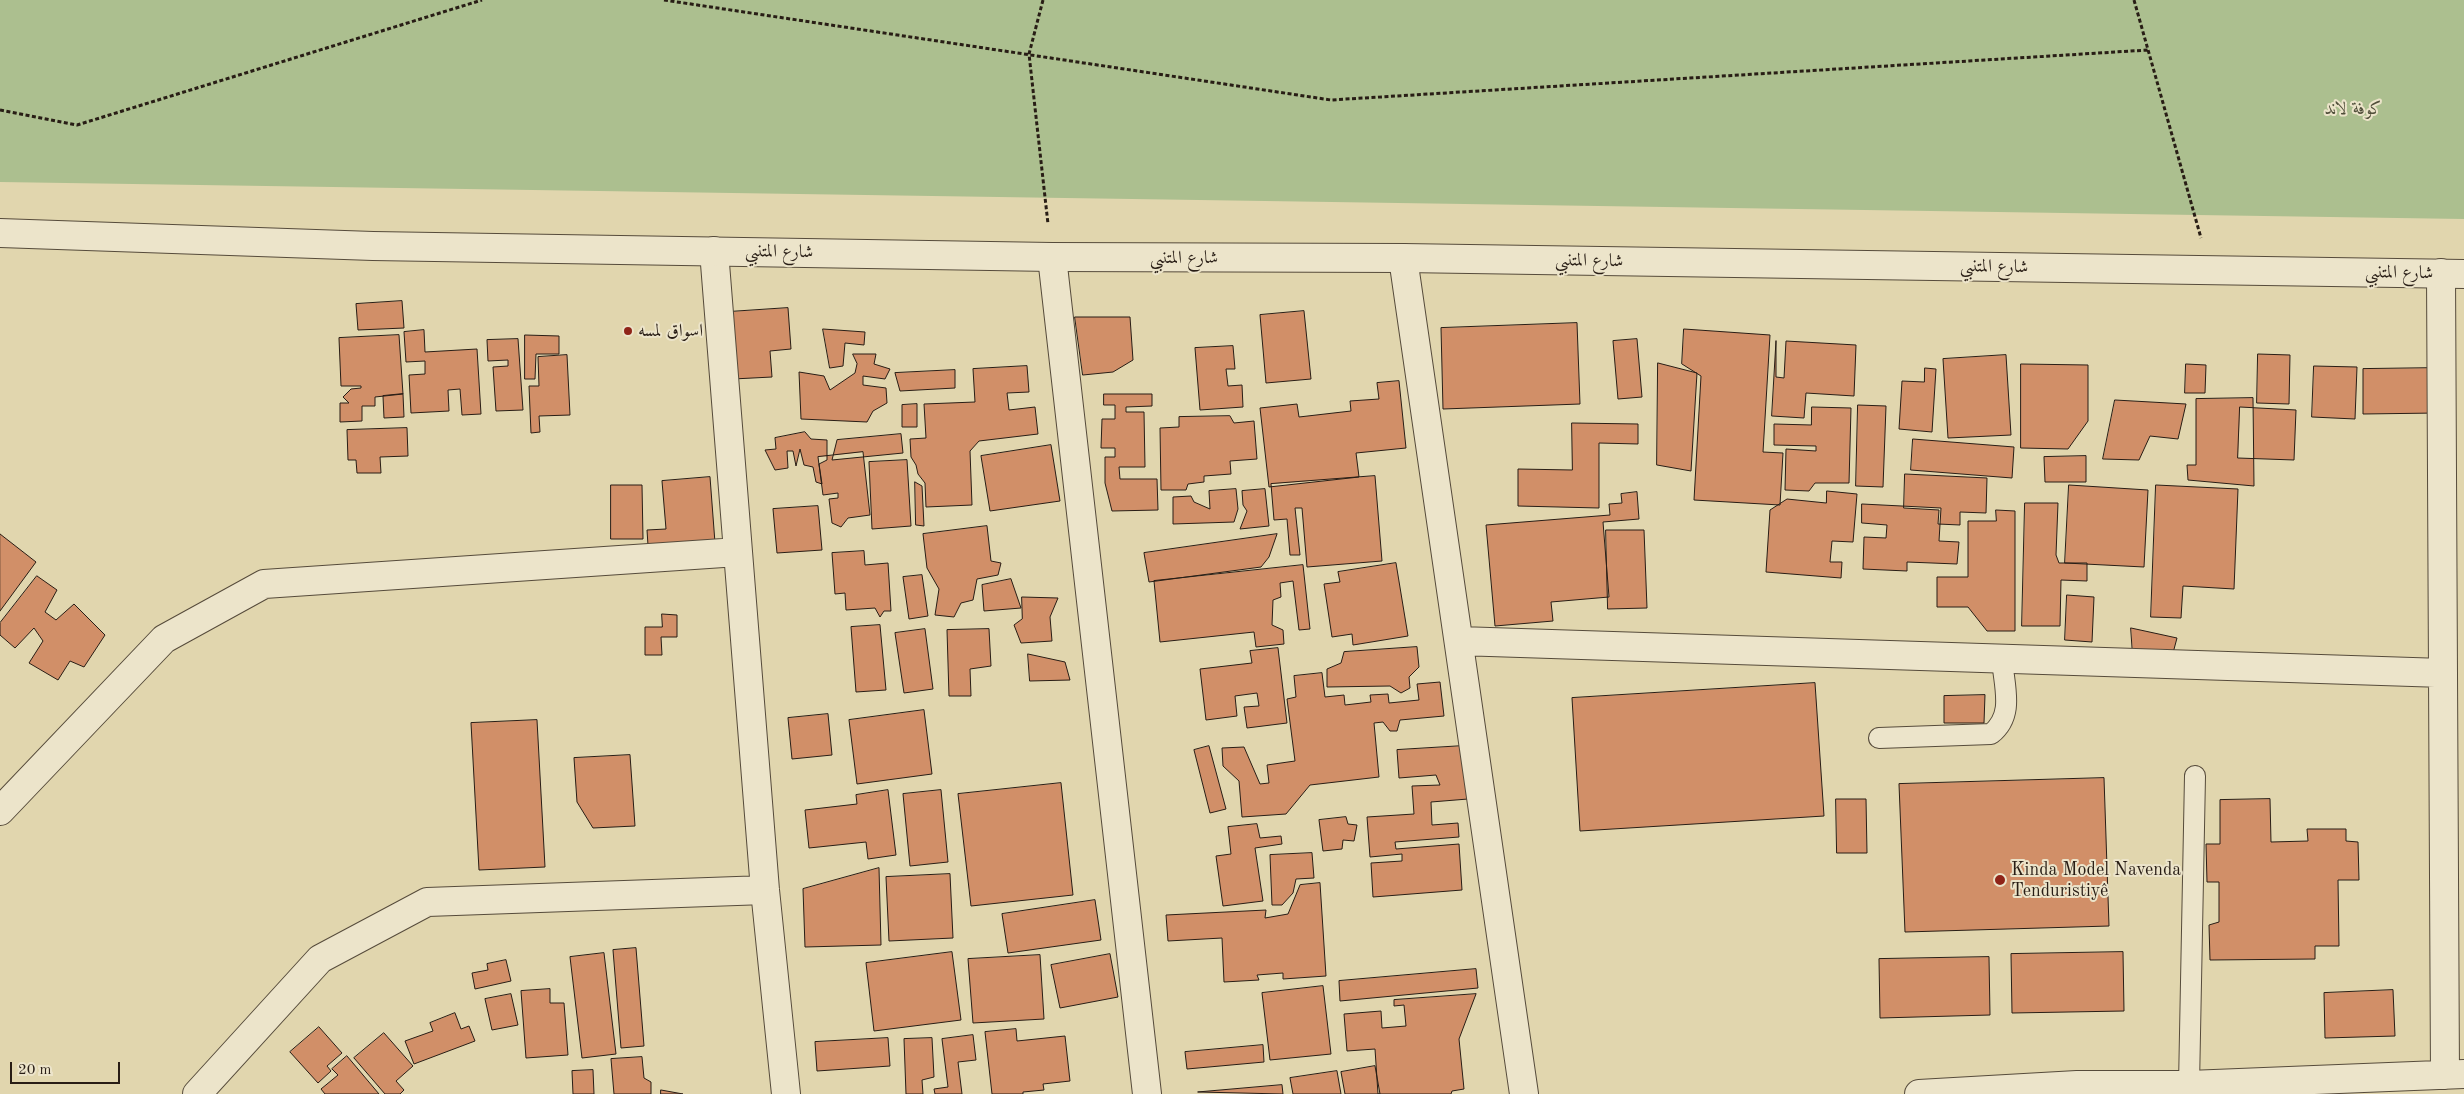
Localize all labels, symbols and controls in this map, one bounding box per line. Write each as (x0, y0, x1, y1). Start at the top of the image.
park label: كوفة لاند (2325, 98, 2383, 120)
street label: شارع المتنبي (745, 241, 813, 263)
street label: شارع المتنبي (1150, 247, 1218, 269)
street label: شارع المتنبي (1555, 250, 1623, 272)
street label: شارع المتنبي (1960, 256, 2028, 278)
street label: شارع المتنبي (2365, 262, 2433, 284)
place label: اسواق لمسه (638, 320, 703, 342)
marker: اسواق لمسه (622, 325, 634, 337)
place label: Kinda Model Navenda Tenduristiyê (2011, 859, 2181, 902)
marker: Kinda Model Navenda Tenduristiyê (1993, 873, 2007, 887)
scale bar (12, 1052, 122, 1084)
text: 20 m (18, 1063, 52, 1078)

